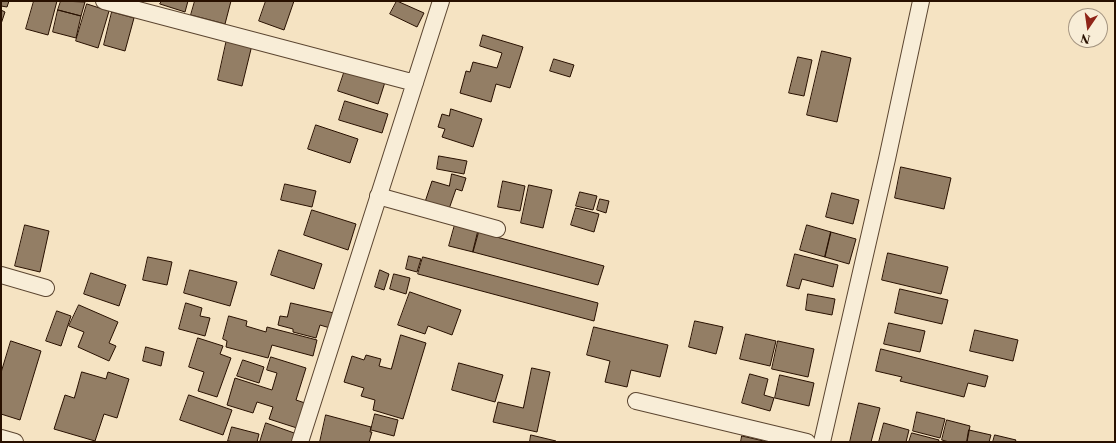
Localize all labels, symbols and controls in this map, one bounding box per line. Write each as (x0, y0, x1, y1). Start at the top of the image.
north arrow (1068, 8, 1108, 48)
text: N (1079, 31, 1092, 47)

